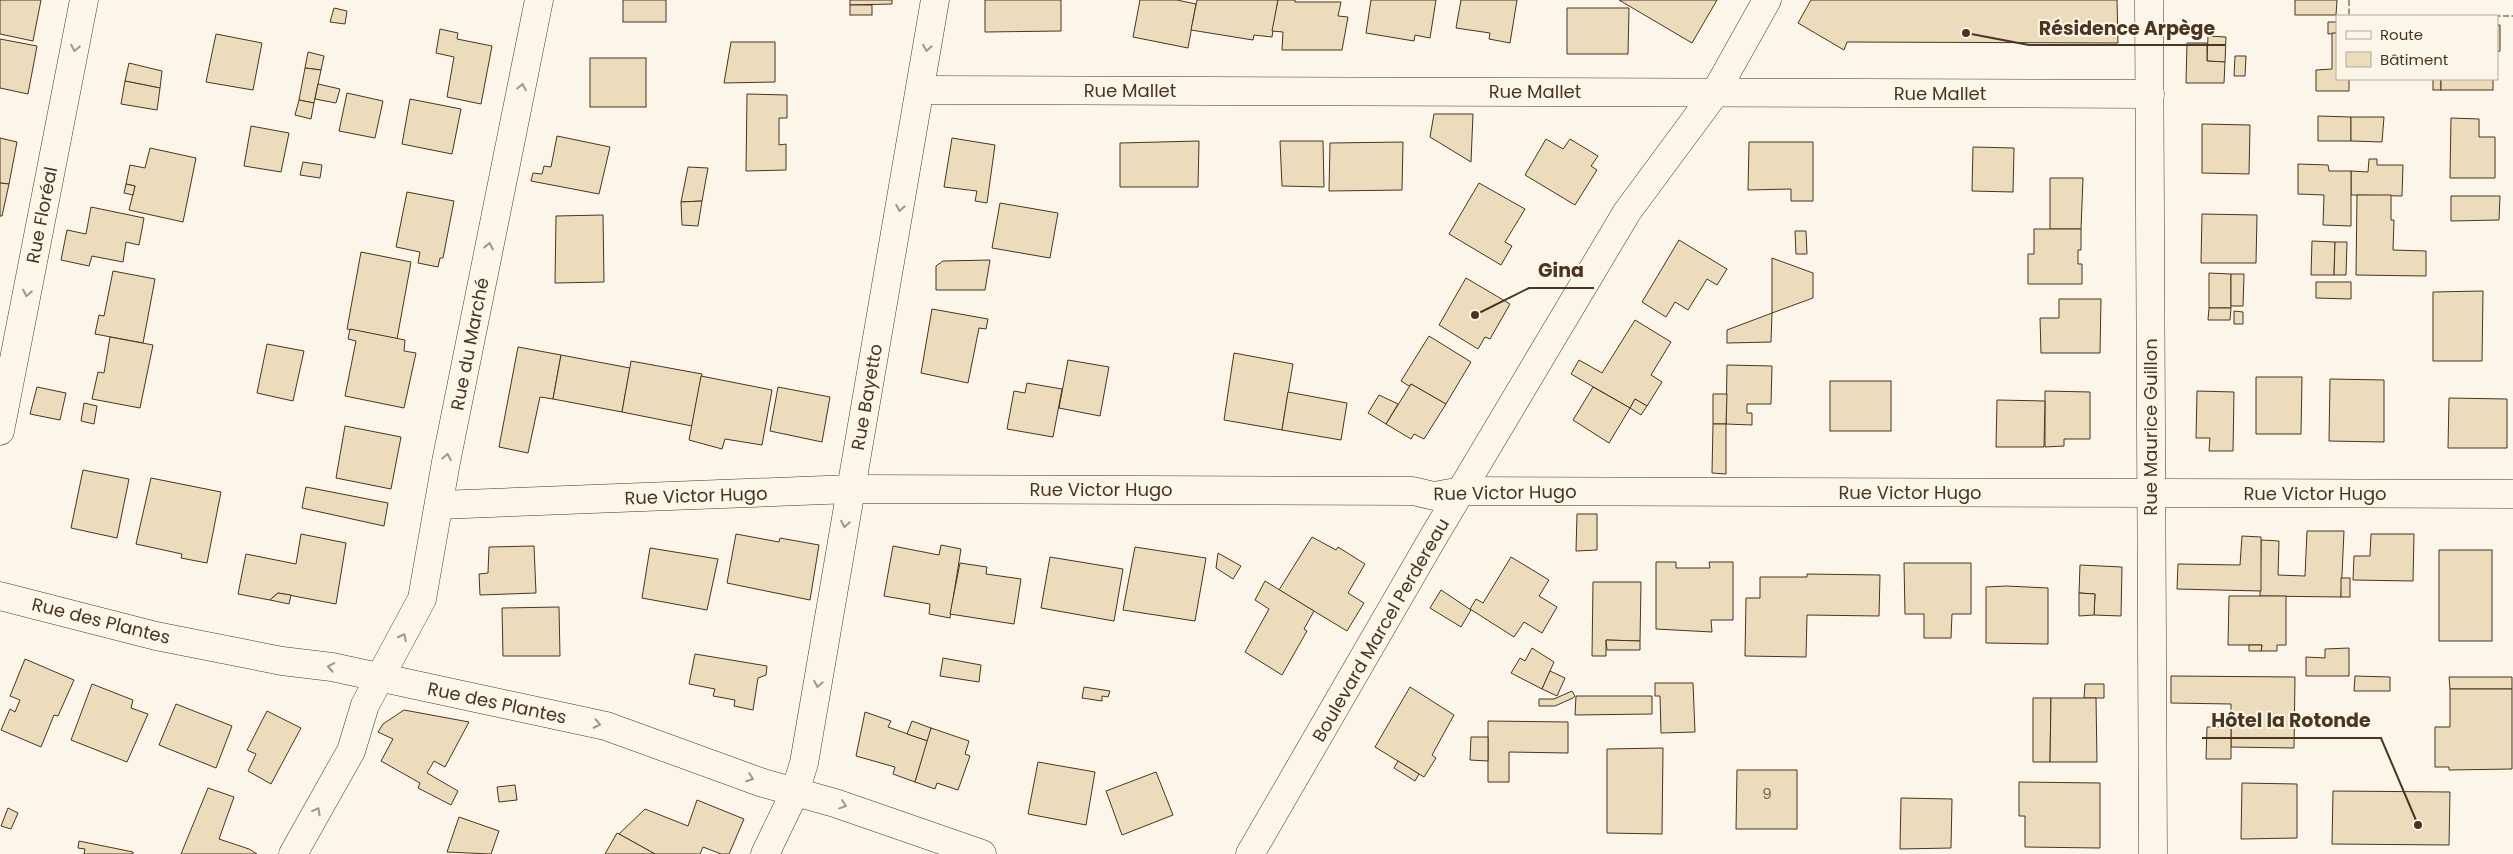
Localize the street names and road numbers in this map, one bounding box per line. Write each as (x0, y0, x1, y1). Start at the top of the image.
street label: Rue Mallet (1084, 78, 1176, 103)
street label: Rue Mallet (1489, 79, 1581, 104)
street label: Rue Mallet (1894, 81, 1986, 106)
street label: Rue Floréal (20, 164, 63, 265)
street label: Rue du Marché (444, 275, 495, 413)
street label: Rue Maurice Guillon (2138, 338, 2163, 516)
street label: Rue Bayetto (845, 342, 888, 452)
street label: Rue Victor Hugo (1029, 477, 1173, 502)
street label: Rue Victor Hugo (1433, 479, 1577, 506)
street label: Rue Victor Hugo (1838, 480, 1982, 505)
street label: Rue Victor Hugo (624, 481, 768, 510)
street label: Rue Victor Hugo (2243, 481, 2387, 506)
street label: Boulevard Marcel Perdereau (1306, 513, 1455, 746)
street label: Rue des Plantes (29, 591, 173, 650)
street label: Rue des Plantes (425, 676, 569, 729)

